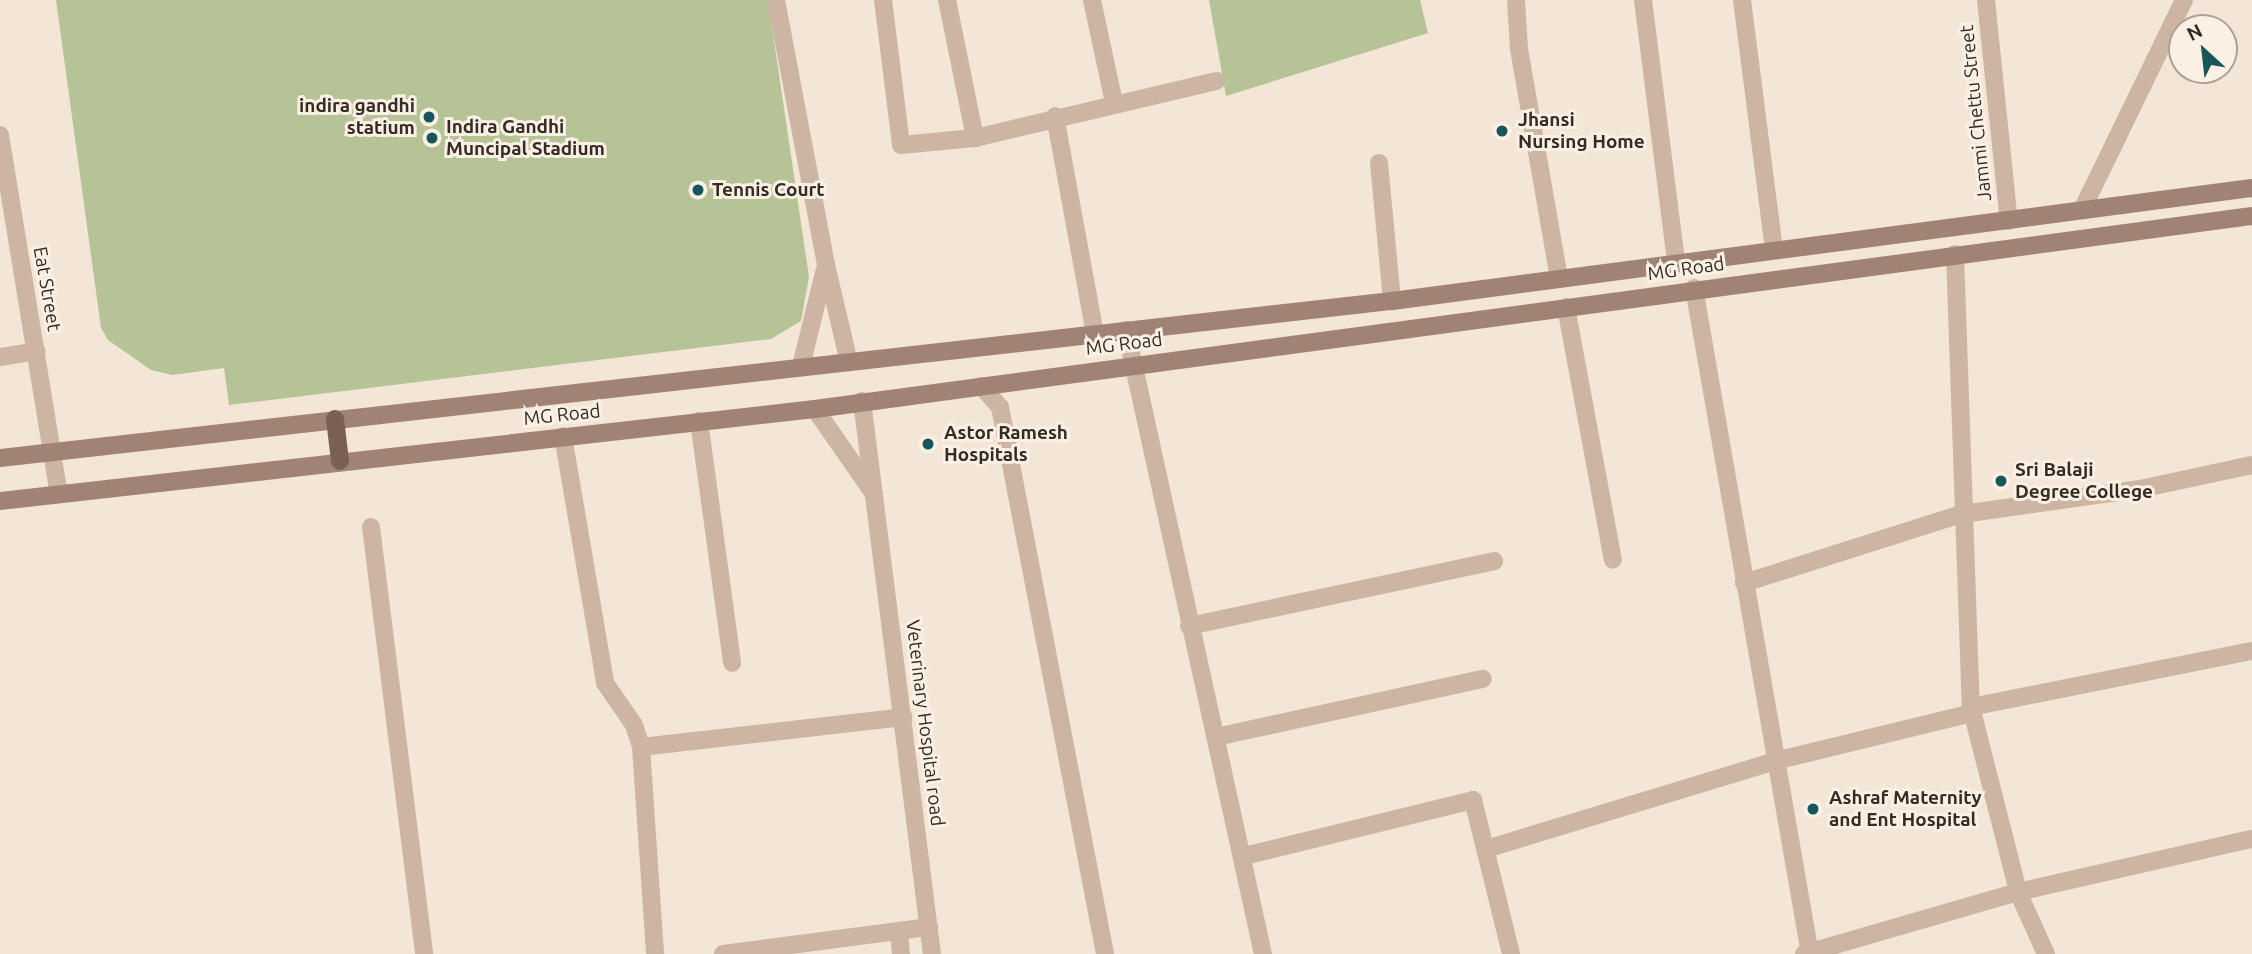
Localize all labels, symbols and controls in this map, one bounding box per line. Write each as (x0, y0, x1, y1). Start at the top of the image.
north arrow (2168, 14, 2238, 84)
text: N (2183, 19, 2206, 45)
street label: Jammi Chettu Street (1955, 24, 1997, 202)
place label: indira gandhi statium (299, 95, 415, 139)
marker: indira gandhi statium (421, 109, 437, 125)
place label: Jhansi Nursing Home (1518, 109, 1645, 153)
place label: Indira Gandhi Muncipal Stadium (446, 116, 605, 160)
marker: Jhansi Nursing Home (1492, 121, 1512, 141)
marker: Indira Gandhi Muncipal Stadium (424, 130, 440, 146)
place label: Tennis Court (712, 179, 825, 201)
marker: Tennis Court (690, 182, 706, 198)
street label: Eat Street (28, 245, 66, 333)
street label: MG Road (1646, 252, 1726, 286)
street label: MG Road (1084, 328, 1164, 360)
street label: MG Road (522, 400, 602, 430)
place label: Astor Ramesh Hospitals (944, 422, 1068, 466)
marker: Astor Ramesh Hospitals (918, 434, 938, 454)
place label: Sri Balaji Degree College (2015, 459, 2153, 503)
marker: Sri Balaji Degree College (1993, 473, 2009, 489)
street label: Veterinary Hospital road (901, 619, 949, 827)
place label: Ashraf Maternity and Ent Hospital (1829, 787, 1982, 831)
marker: Ashraf Maternity and Ent Hospital (1803, 799, 1823, 819)

